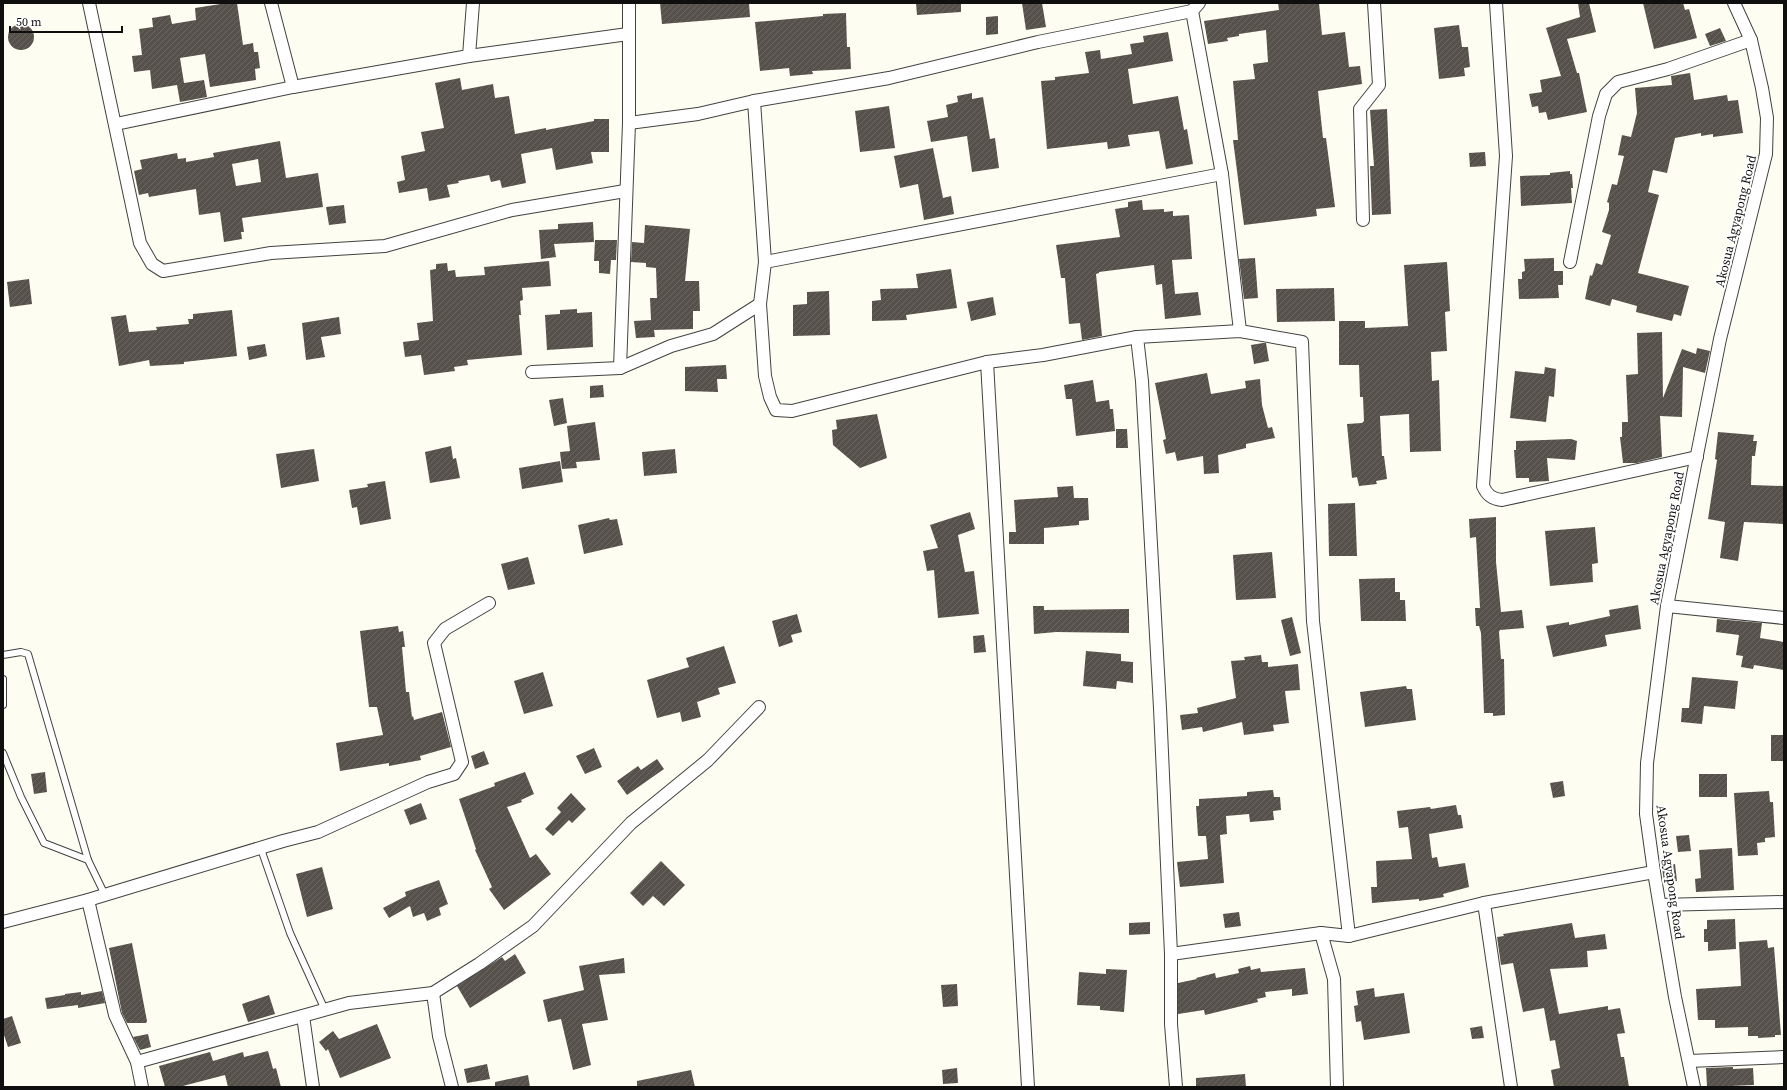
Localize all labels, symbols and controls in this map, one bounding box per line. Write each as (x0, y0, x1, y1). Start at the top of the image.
scale bar (10, 8, 122, 34)
text: 50 m (16, 14, 42, 30)
street label: Akosua Agyapong Road (1711, 153, 1760, 289)
street label: Akosua Agyapong Road (1645, 469, 1688, 606)
street label: Akosua Agyapong Road (1653, 804, 1688, 941)

